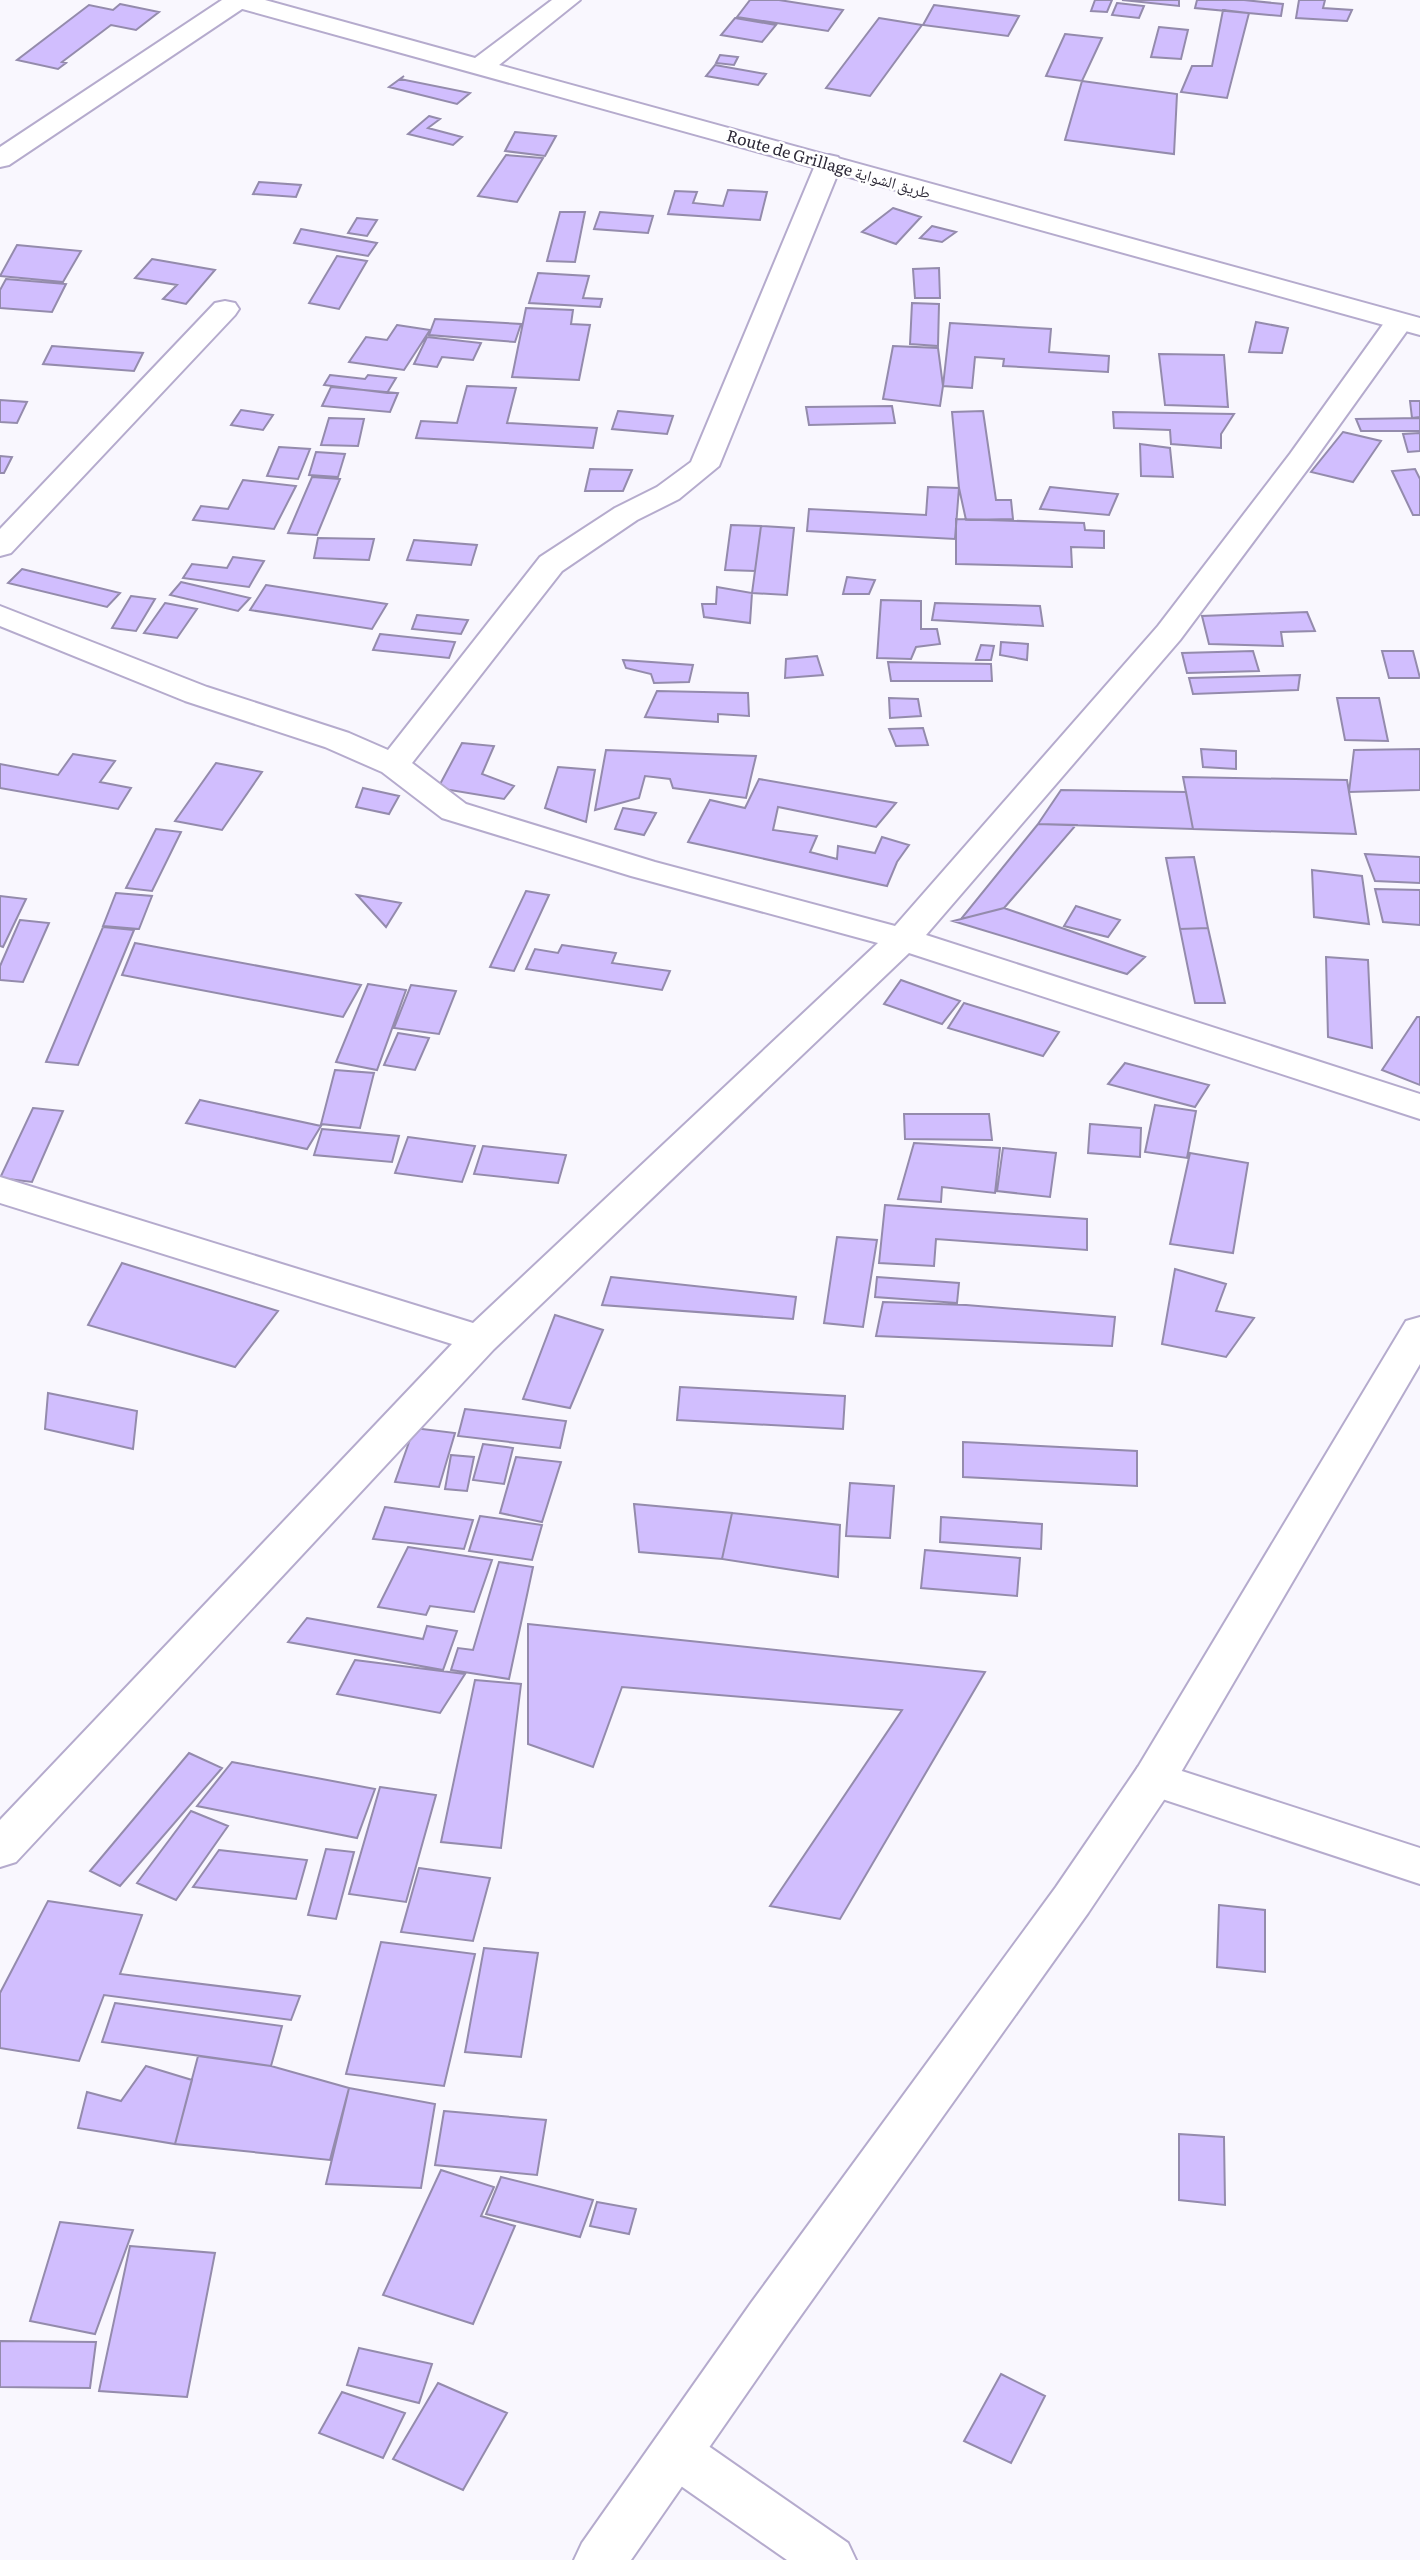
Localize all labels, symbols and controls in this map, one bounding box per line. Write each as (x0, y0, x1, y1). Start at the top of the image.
street label: Route de Grillage طريق الشواية (724, 122, 934, 204)

